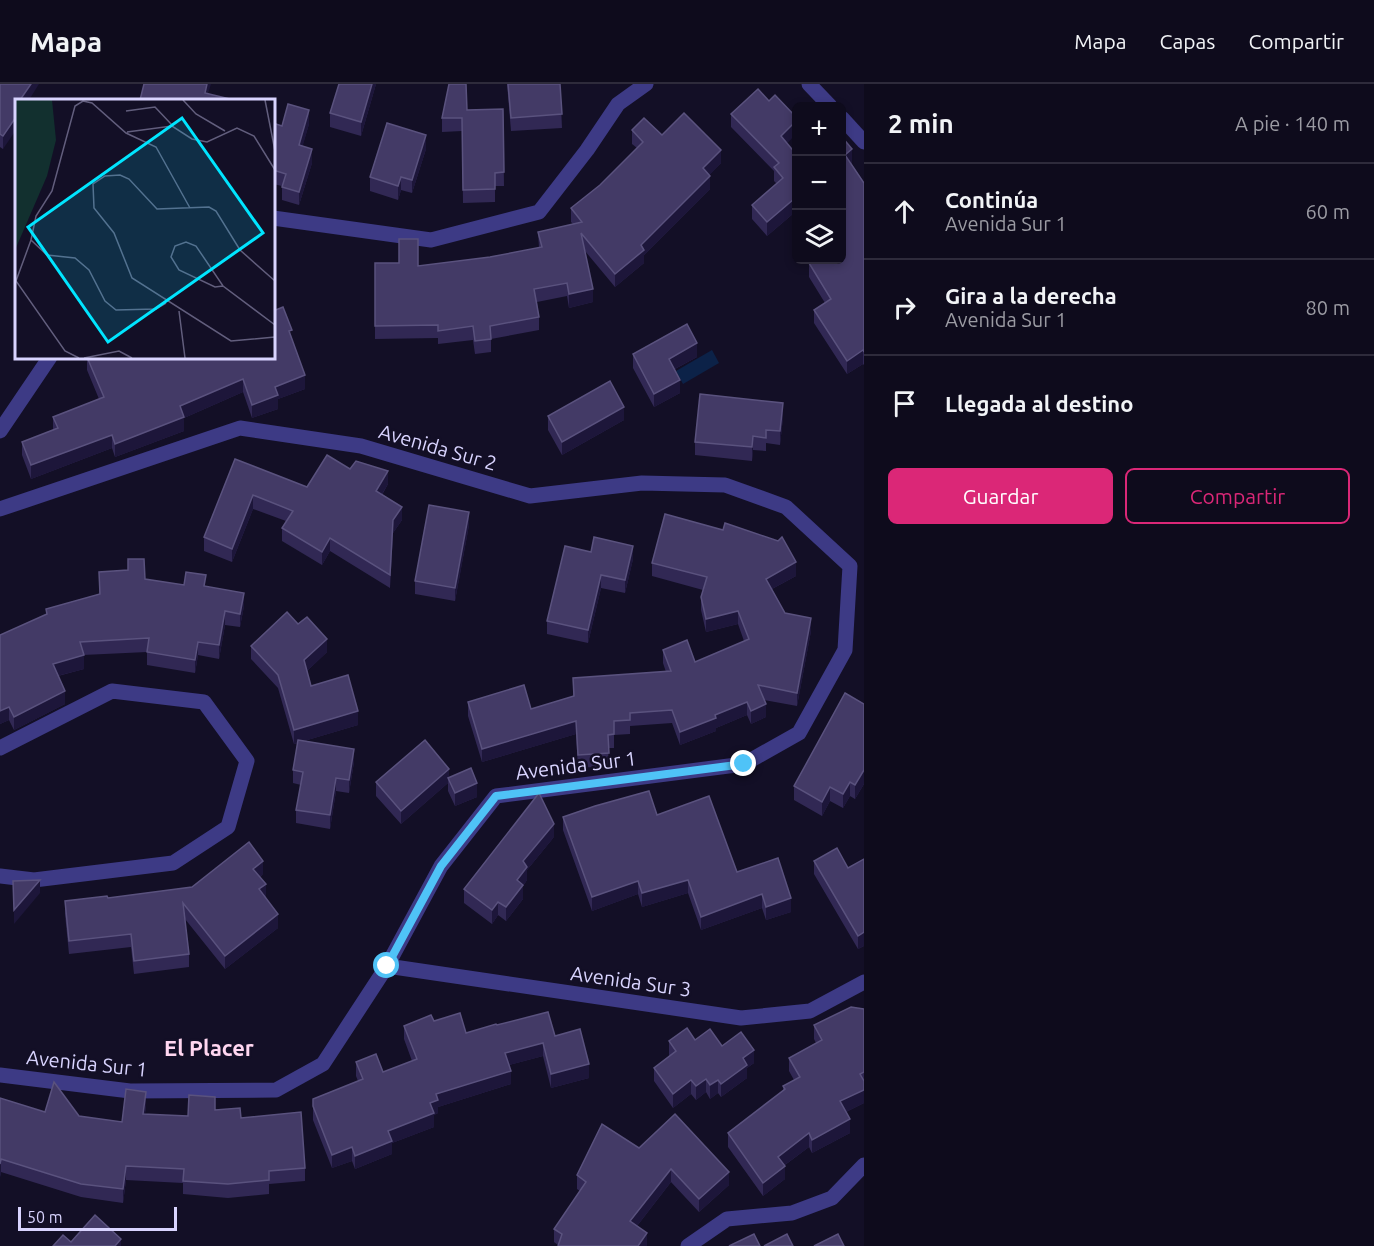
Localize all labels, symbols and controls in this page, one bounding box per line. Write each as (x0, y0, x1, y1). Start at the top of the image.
text: Mapa (30, 26, 102, 57)
text: Mapa (1074, 29, 1126, 53)
text: Capas (1159, 29, 1215, 53)
text: Compartir (1248, 29, 1344, 53)
inset map (15, 99, 274, 358)
map controls (792, 102, 846, 264)
button: + (792, 102, 846, 156)
text: 2 min (888, 109, 954, 138)
text: A pie · 140 m (1235, 112, 1350, 135)
button: − (792, 156, 846, 210)
text: Continúa (945, 187, 1038, 212)
icon: ahead (888, 195, 921, 228)
text: 60 m (1306, 200, 1350, 223)
button: layers (792, 210, 846, 264)
text: Avenida Sur 1 (945, 212, 1067, 235)
text: Gira a la derecha (945, 283, 1117, 308)
icon: right (888, 291, 921, 324)
text: 80 m (1306, 296, 1350, 319)
text: Avenida Sur 1 (945, 308, 1067, 331)
icon: arrive (888, 387, 921, 420)
text: Llegada al destino (945, 391, 1133, 416)
street label: Avenida Sur 2 (376, 419, 500, 475)
button: Guardar (888, 468, 1113, 524)
button: Compartir (1125, 468, 1350, 524)
street label: Avenida Sur 1 (514, 746, 638, 784)
route end (730, 750, 756, 776)
route start (373, 952, 399, 978)
street label: Avenida Sur 3 (569, 961, 693, 1001)
district label: El Placer (164, 1035, 254, 1060)
street label: Avenida Sur 1 (25, 1045, 149, 1081)
scale bar (18, 1204, 177, 1232)
text: 50 m (27, 1208, 63, 1226)

